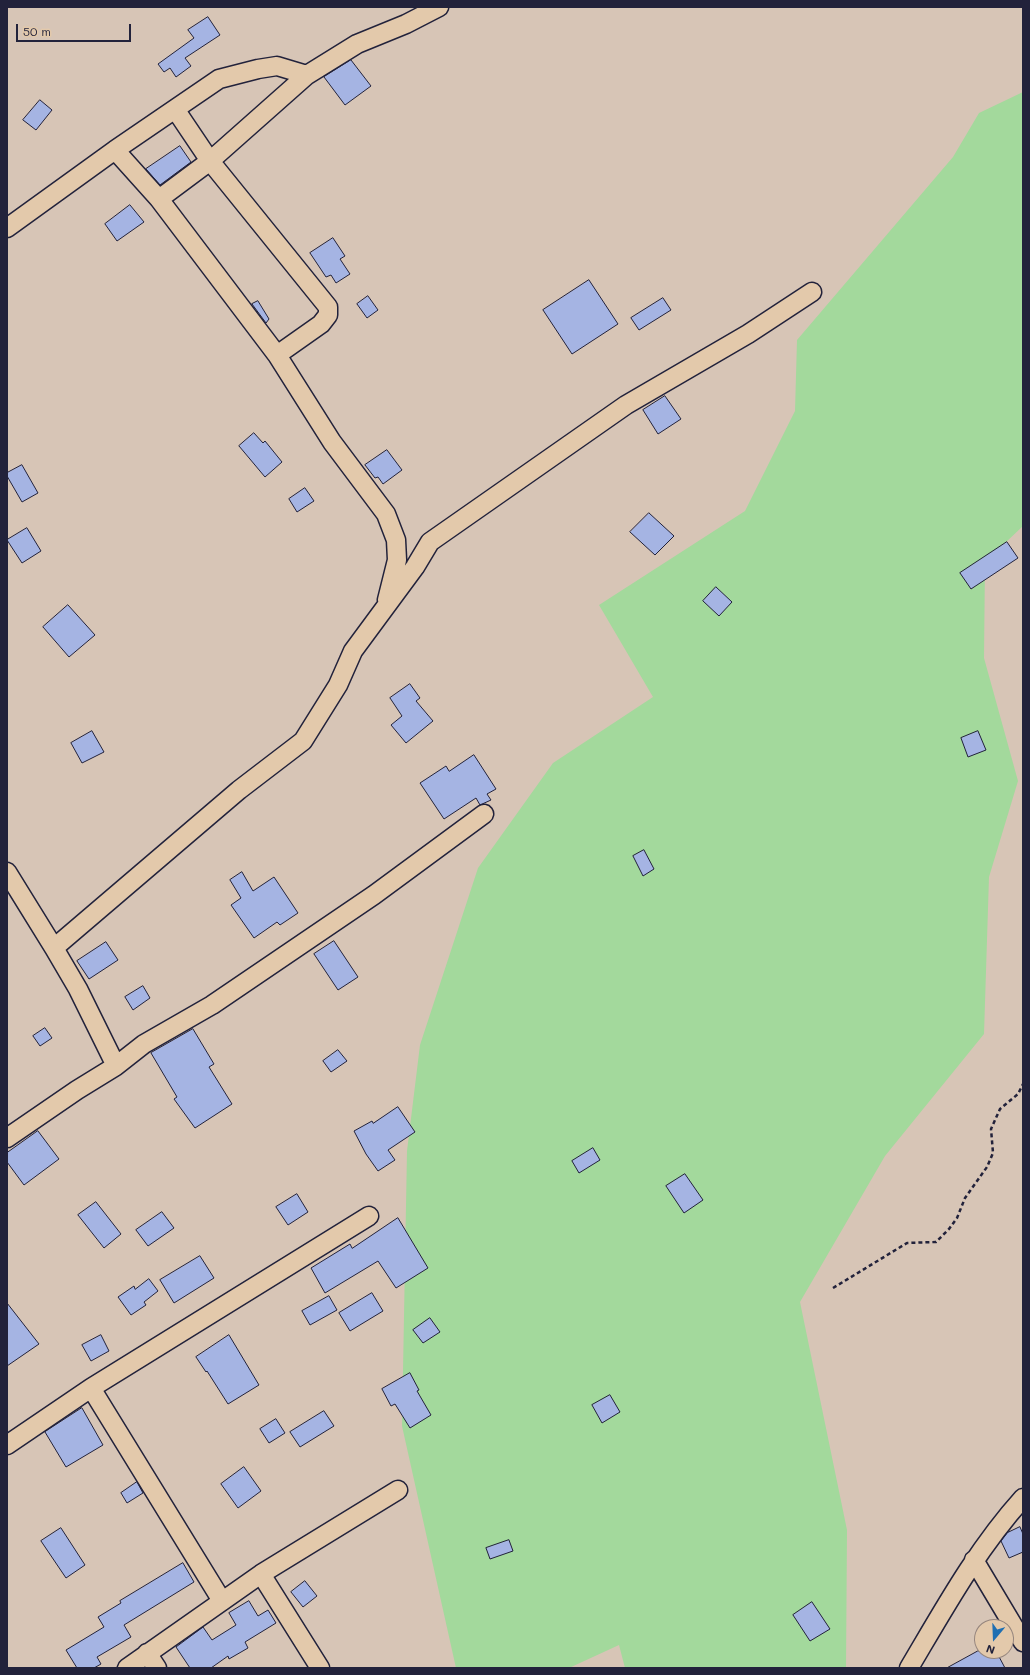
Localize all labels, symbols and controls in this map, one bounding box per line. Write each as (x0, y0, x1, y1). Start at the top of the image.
scale bar (18, 16, 133, 42)
text: 50 m (23, 23, 51, 39)
north arrow (974, 1619, 1014, 1659)
text: N (984, 1641, 997, 1658)

